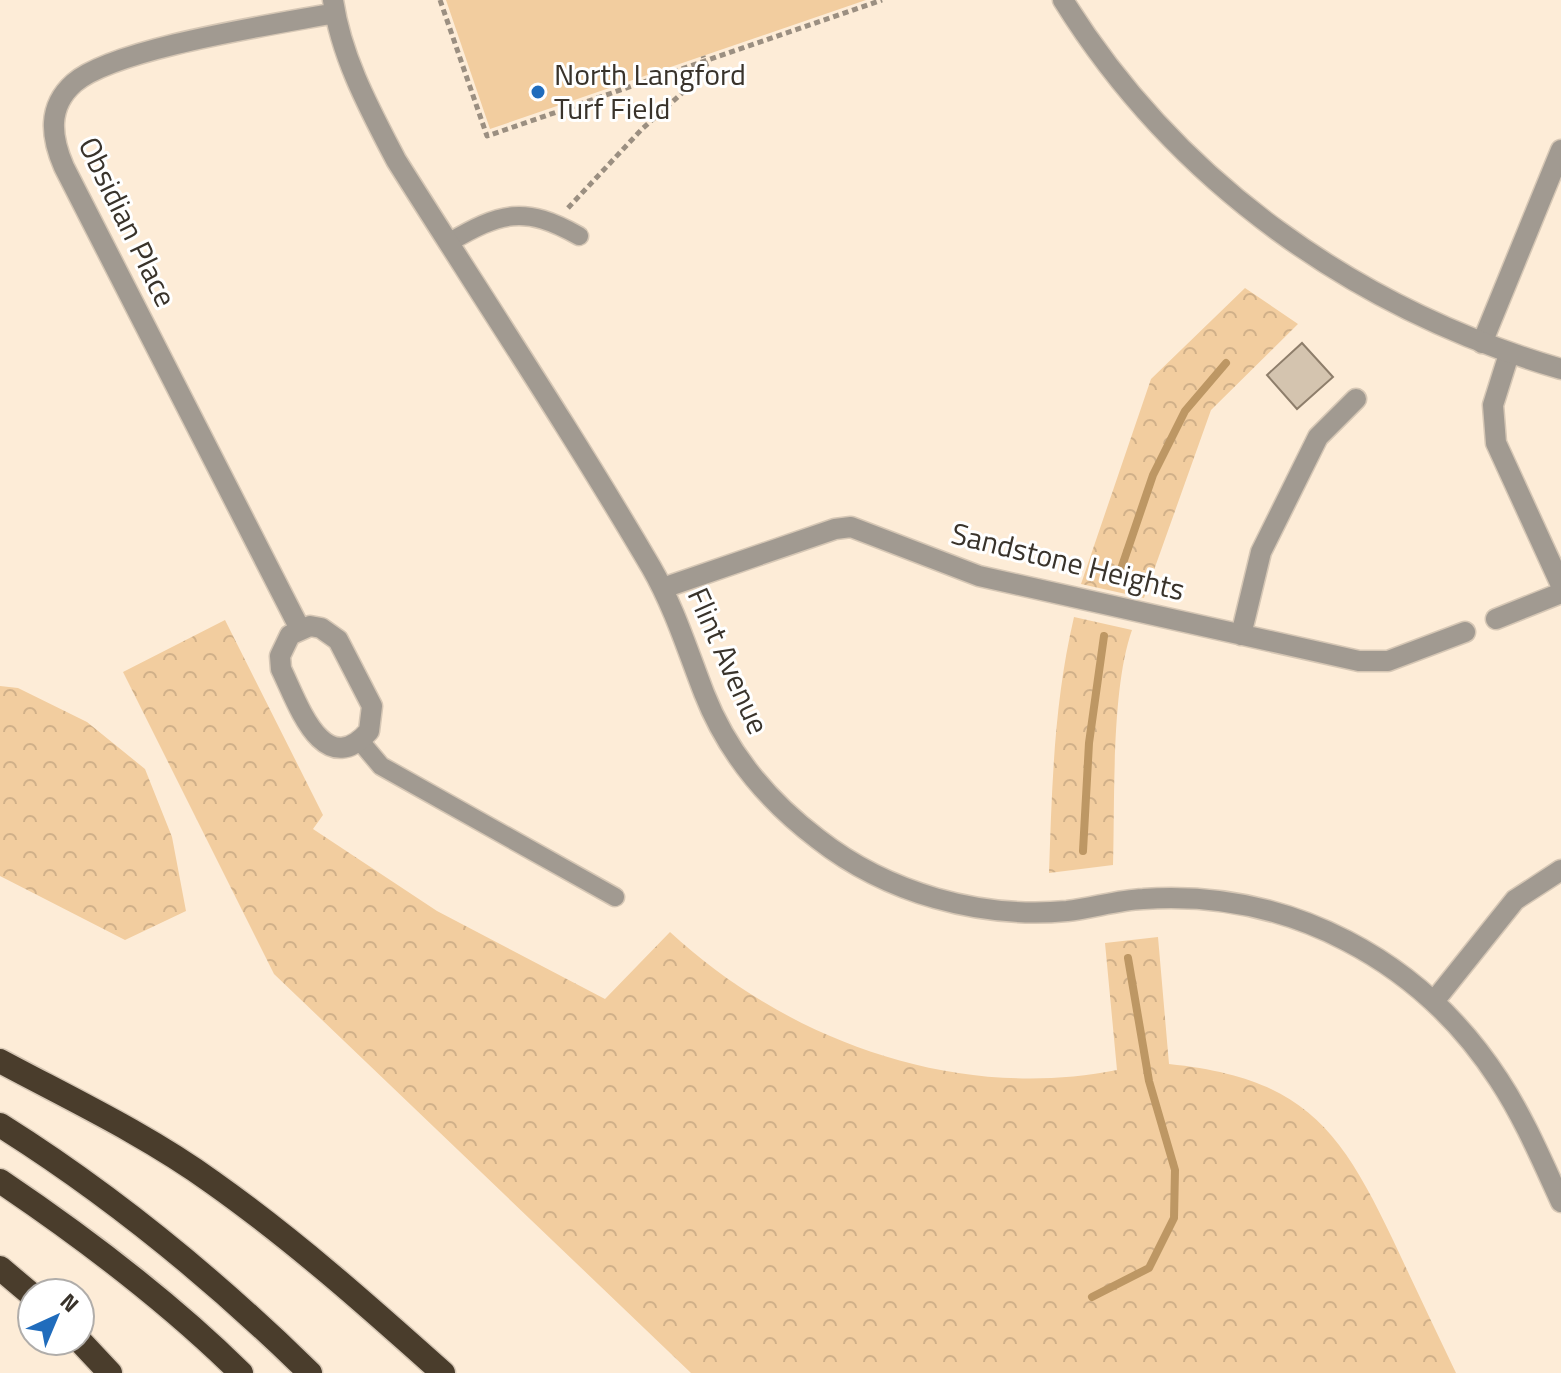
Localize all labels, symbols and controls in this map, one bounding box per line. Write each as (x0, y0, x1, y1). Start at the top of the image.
place label: North Langford Turf Field (554, 51, 746, 131)
marker: North Langford Turf Field (529, 83, 547, 101)
street label: Obsidian Place (67, 129, 189, 314)
street label: Sandstone Heights (947, 510, 1190, 612)
street label: Flint Avenue (676, 580, 782, 741)
north arrow (16, 1277, 96, 1357)
text: N (53, 1285, 87, 1320)

